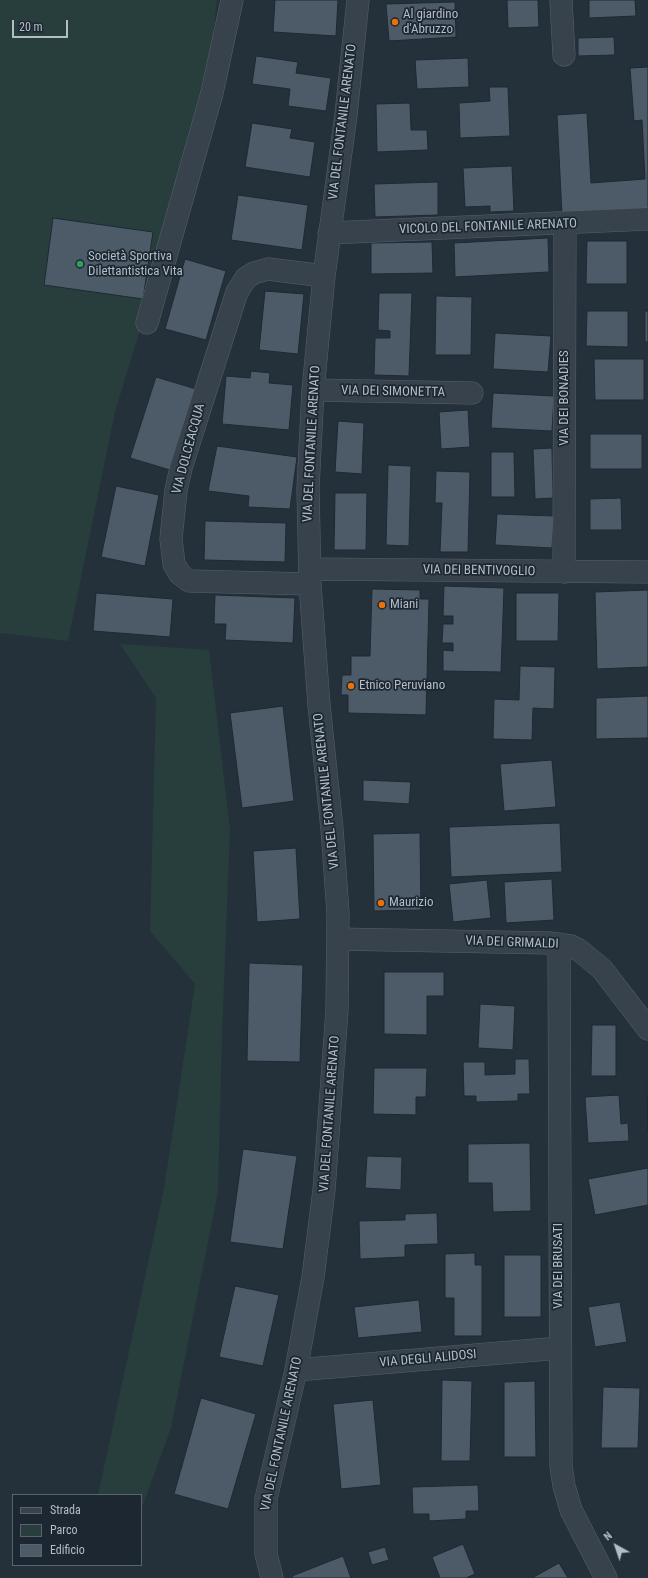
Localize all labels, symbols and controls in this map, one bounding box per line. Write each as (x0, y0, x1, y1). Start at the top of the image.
place label: Al giardino d'Abruzzo (403, 7, 458, 38)
scale bar (14, 12, 70, 38)
marker: Al giardino d'Abruzzo (390, 17, 400, 27)
text: 20 m (19, 20, 43, 34)
street label: VIA DEL FONTANILE ARENATO (326, 43, 360, 201)
street label: VICOLO DEL FONTANILE ARENATO (399, 216, 577, 238)
place label: Società Sportiva Dilettantistica Vita (88, 249, 183, 280)
marker: Società Sportiva Dilettantistica Vita (75, 259, 85, 269)
street label: VIA DEI BONADIES (557, 350, 573, 446)
street label: VIA DEL FONTANILE ARENATO (300, 365, 324, 523)
street label: VIA DEI SIMONETTA (341, 383, 445, 401)
street label: VIA DOLCEACQUA (169, 402, 209, 496)
street label: VIA DEI BENTIVOGLIO (423, 562, 535, 580)
place label: Miani (390, 597, 418, 613)
marker: Miani (377, 600, 387, 610)
place label: Etnico Peruviano (359, 678, 445, 694)
marker: Etnico Peruviano (346, 681, 356, 691)
street label: VIA DEL FONTANILE ARENATO (311, 712, 343, 870)
place label: Maurizio (389, 895, 433, 911)
marker: Maurizio (376, 898, 386, 908)
street label: VIA DEI GRIMALDI (465, 934, 559, 952)
street label: VIA DEL FONTANILE ARENATO (317, 1035, 343, 1193)
street label: VIA DEI BRUSATI (551, 1223, 567, 1309)
street label: VIA DEGLI ALIDOSI (379, 1347, 477, 1371)
street label: VIA DEL FONTANILE ARENATO (258, 1356, 306, 1512)
legend (12, 1494, 142, 1566)
text: Strada (50, 1503, 81, 1517)
text: Parco (50, 1523, 77, 1537)
north arrow (596, 1526, 636, 1566)
text: N (601, 1529, 615, 1544)
text: Edificio (50, 1543, 85, 1557)

